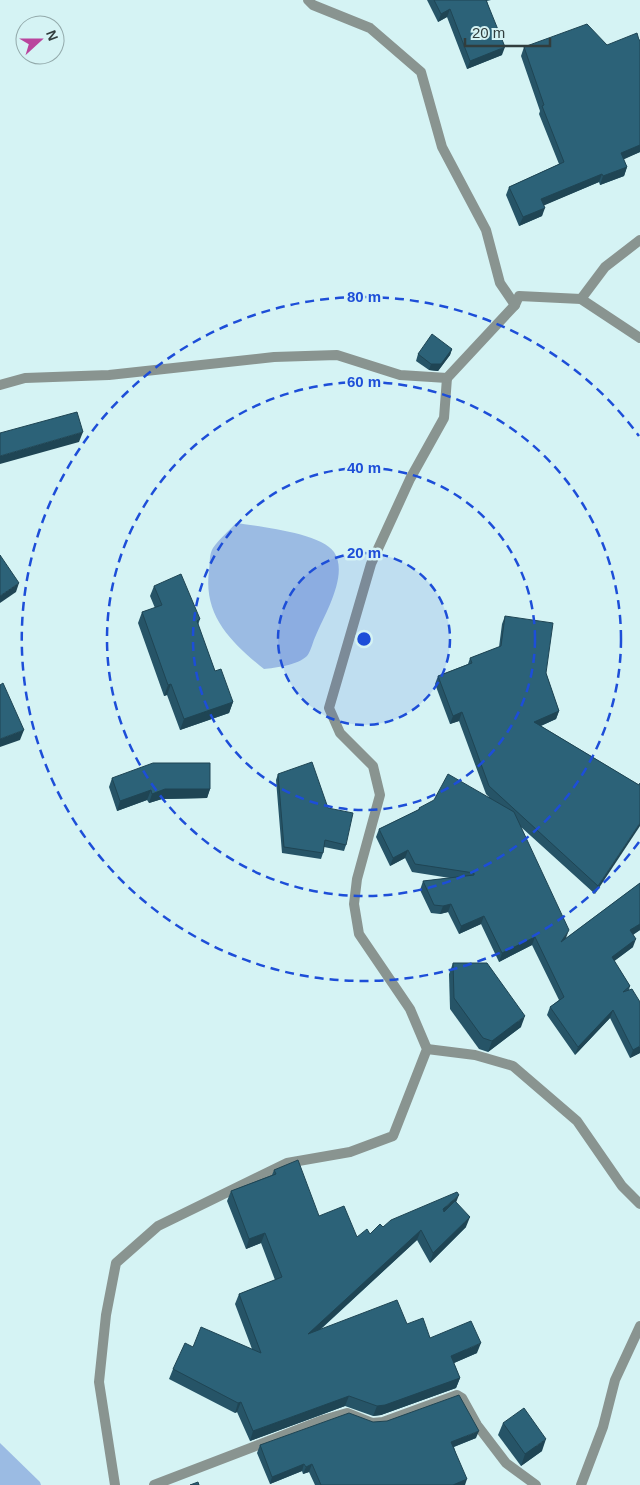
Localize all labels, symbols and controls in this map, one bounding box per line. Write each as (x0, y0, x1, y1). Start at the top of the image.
north arrow (15, 15, 65, 65)
scale bar (465, 15, 550, 47)
text: 20 m (472, 24, 505, 41)
text: N (43, 28, 61, 43)
text: 80 m (347, 288, 381, 305)
text: 60 m (347, 373, 381, 390)
text: 40 m (347, 459, 381, 476)
text: 20 m (347, 544, 381, 561)
centre of rings (355, 630, 373, 648)

